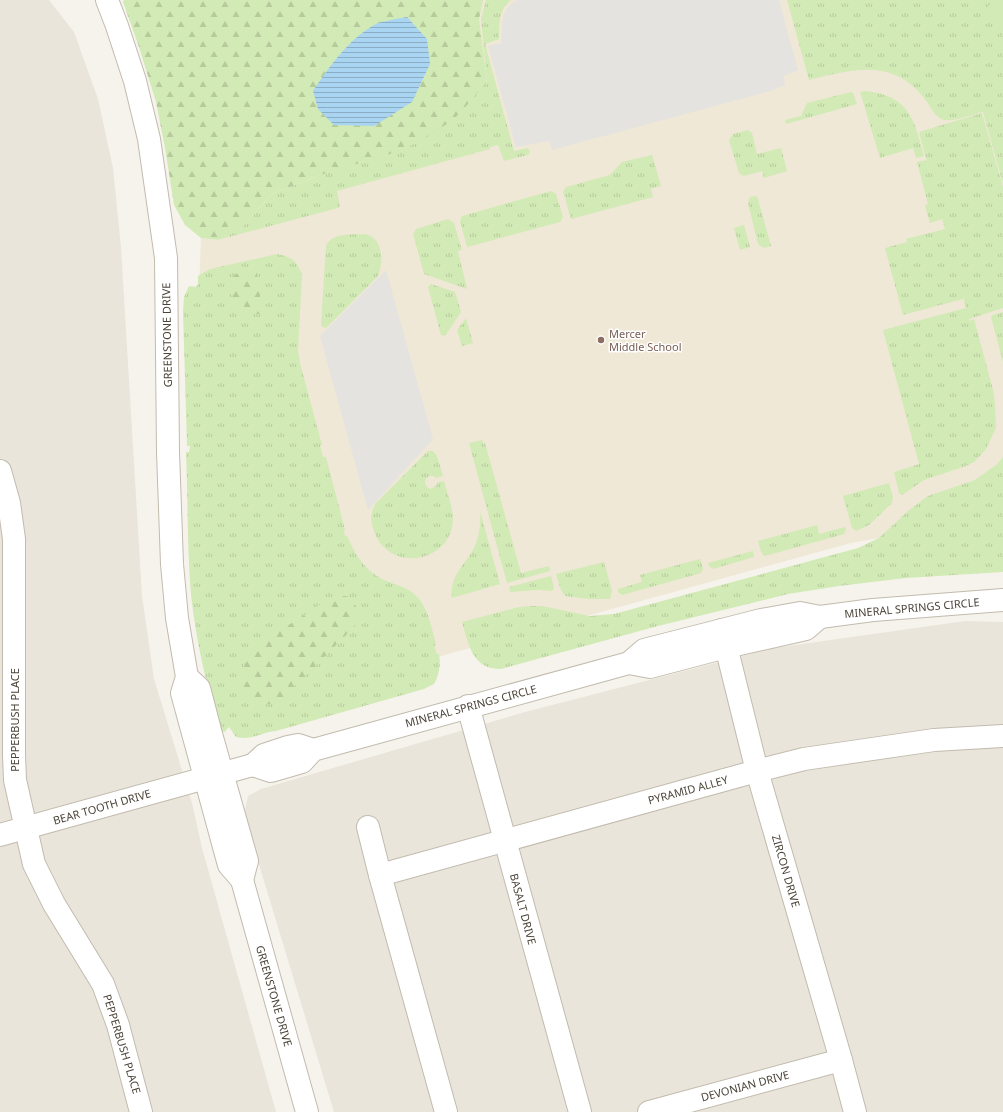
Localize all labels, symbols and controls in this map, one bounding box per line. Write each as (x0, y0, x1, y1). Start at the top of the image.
street label: GREENSTONE DRIVE (158, 283, 175, 387)
place label: Mercer Middle School (609, 326, 682, 354)
marker: Mercer Middle School (596, 335, 606, 345)
street label: MINERAL SPRINGS CIRCLE (844, 594, 980, 621)
street label: PEPPERBUSH PLACE (7, 668, 22, 772)
street label: MINERAL SPRINGS CIRCLE (403, 681, 538, 730)
street label: PYRAMID ALLEY (646, 771, 730, 807)
street label: BEAR TOOTH DRIVE (51, 785, 153, 828)
street label: ZIRCON DRIVE (769, 833, 804, 909)
street label: BASALT DRIVE (507, 872, 540, 946)
street label: GREENSTONE DRIVE (253, 944, 296, 1048)
street label: PEPPERBUSH PLACE (100, 992, 145, 1096)
street label: DEVONIAN DRIVE (699, 1067, 791, 1105)

